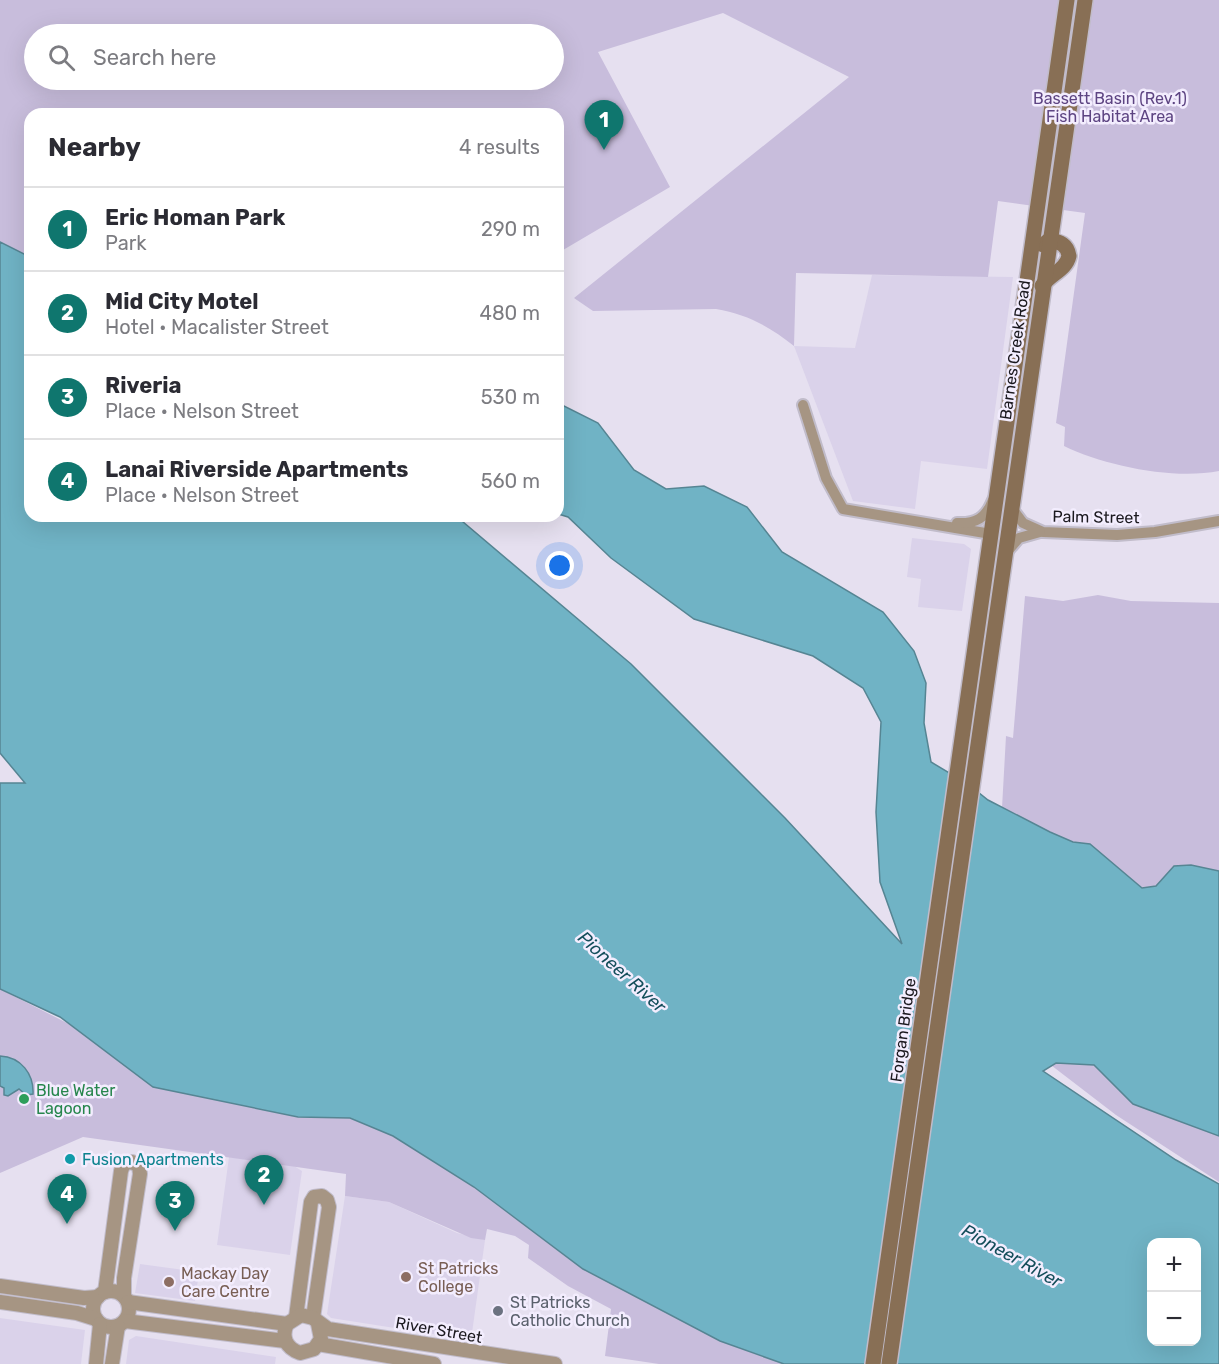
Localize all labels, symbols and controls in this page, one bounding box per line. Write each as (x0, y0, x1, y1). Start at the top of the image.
search box (24, 24, 564, 90)
icon: search (45, 41, 78, 74)
text: Search here (93, 44, 216, 71)
park label: Bassett Basin (Rev.1) Fish Habitat Area (1033, 89, 1187, 126)
pin: 1 (584, 100, 624, 150)
text: Nearby (48, 132, 141, 163)
text: 4 results (459, 135, 540, 159)
text: Eric Homan Park (105, 204, 285, 231)
text: 1 (63, 217, 72, 241)
text: 290 m (481, 217, 540, 241)
text: Park (105, 231, 147, 255)
street label: Barnes Creek Road (996, 279, 1034, 421)
text: Mid City Motel (105, 288, 259, 315)
text: 2 (61, 301, 74, 325)
text: 480 m (479, 301, 540, 325)
text: Hotel · Macalister Street (105, 315, 329, 339)
text: Riveria (105, 372, 181, 399)
text: 3 (61, 385, 74, 409)
text: 530 m (481, 385, 540, 409)
text: Place · Nelson Street (105, 399, 299, 423)
text: Lanai Riverside Apartments (105, 456, 409, 483)
text: 4 (61, 469, 74, 493)
text: 560 m (481, 469, 540, 493)
text: Place · Nelson Street (105, 483, 299, 507)
street label: Palm Street (1052, 507, 1140, 527)
your location (545, 551, 574, 580)
water label: Pioneer River (573, 927, 671, 1018)
street label: Forgan Bridge (886, 977, 920, 1083)
place label: Blue Water Lagoon (36, 1081, 115, 1118)
marker: Blue Water Lagoon (17, 1092, 31, 1106)
place label: Fusion Apartments (82, 1150, 224, 1169)
marker: Fusion Apartments (63, 1152, 77, 1166)
pin: 2 (244, 1156, 284, 1205)
pin: 4 (48, 1174, 86, 1224)
pin: 3 (156, 1182, 195, 1231)
water label: Pioneer River (958, 1219, 1067, 1293)
map controls (1147, 1238, 1201, 1346)
button: + (1147, 1238, 1201, 1292)
place label: St Patricks College (418, 1259, 498, 1296)
place label: Mackay Day Care Centre (181, 1264, 270, 1301)
marker: St Patricks College (399, 1270, 413, 1284)
marker: Mackay Day Care Centre (162, 1275, 176, 1289)
button: − (1147, 1292, 1201, 1346)
place label: St Patricks Catholic Church (510, 1293, 630, 1330)
marker: St Patricks Catholic Church (491, 1304, 505, 1318)
street label: River Street (394, 1313, 484, 1347)

